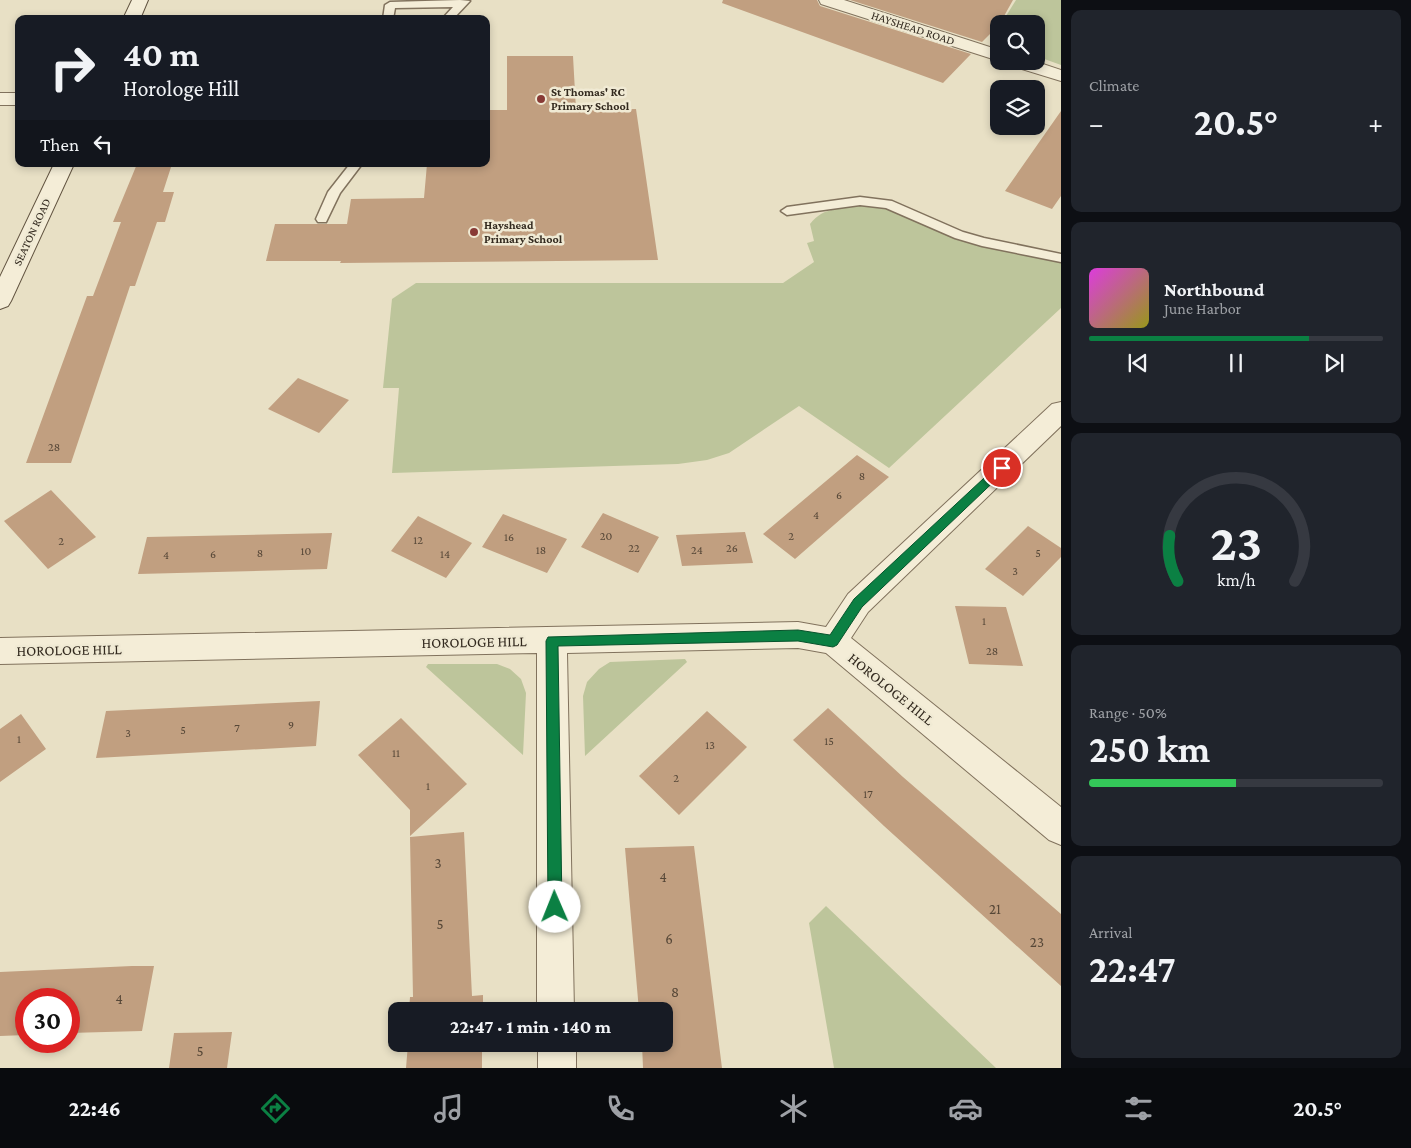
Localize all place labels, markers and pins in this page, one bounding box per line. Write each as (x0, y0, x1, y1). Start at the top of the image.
place label: St Thomas' RC Primary School (551, 85, 630, 113)
marker: St Thomas' RC Primary School (535, 93, 547, 105)
place label: Hayshead Primary School (484, 218, 563, 246)
marker: Hayshead Primary School (468, 226, 480, 238)
pin (981, 447, 1023, 489)

